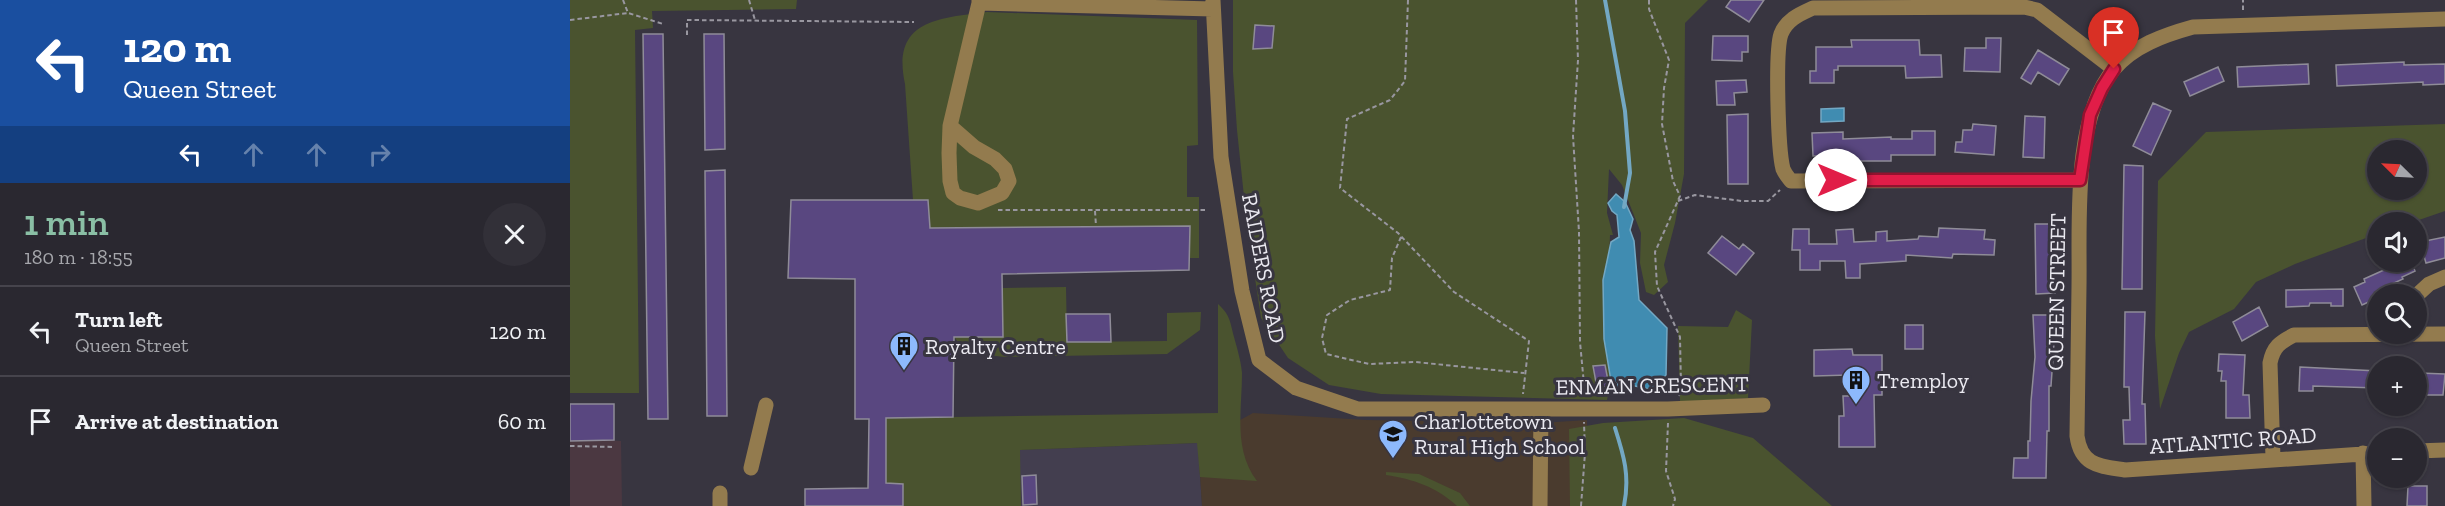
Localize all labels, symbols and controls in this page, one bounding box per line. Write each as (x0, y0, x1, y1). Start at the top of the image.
pin (2088, 7, 2139, 69)
icon: arrive (2097, 16, 2130, 49)
text: 120 m (123, 22, 231, 73)
icon: left (24, 24, 102, 102)
text: Queen Street (123, 73, 276, 105)
icon: left (174, 138, 207, 171)
icon: ahead (237, 138, 270, 171)
icon: ahead (300, 138, 333, 171)
icon: right (363, 138, 396, 171)
north arrow (2367, 140, 2427, 200)
map controls (2367, 140, 2427, 488)
position arrow (1804, 148, 1868, 212)
street label: RAIDERS ROAD (1236, 191, 1291, 345)
text: 1 min (24, 201, 109, 244)
button: close (483, 203, 546, 266)
button: sound (2367, 212, 2427, 272)
street label: QUEEN STREET (2042, 213, 2071, 371)
text: 180 m · 18:55 (24, 245, 133, 269)
button: search (2367, 284, 2427, 344)
text: Turn left (75, 306, 162, 333)
icon: left (24, 315, 57, 348)
text: 120 m (490, 318, 546, 345)
building icon: Royalty Centre (888, 330, 920, 372)
text: Queen Street (75, 333, 188, 357)
place label: Royalty Centre (925, 333, 1066, 360)
button: + (2367, 356, 2427, 416)
building icon: Tremploy (1840, 364, 1872, 406)
place label: Tremploy (1877, 367, 1970, 394)
street label: ENMAN CRESCENT (1555, 370, 1749, 401)
icon: arrive (24, 405, 57, 438)
text: Arrive at destination (75, 408, 278, 435)
text: 60 m (498, 408, 546, 435)
place label: Charlottetown Rural High School (1414, 408, 1585, 460)
school or university icon: Charlottetown Rural High School (1377, 418, 1409, 460)
street label: ATLANTIC ROAD (2149, 421, 2317, 460)
button: − (2367, 428, 2427, 488)

